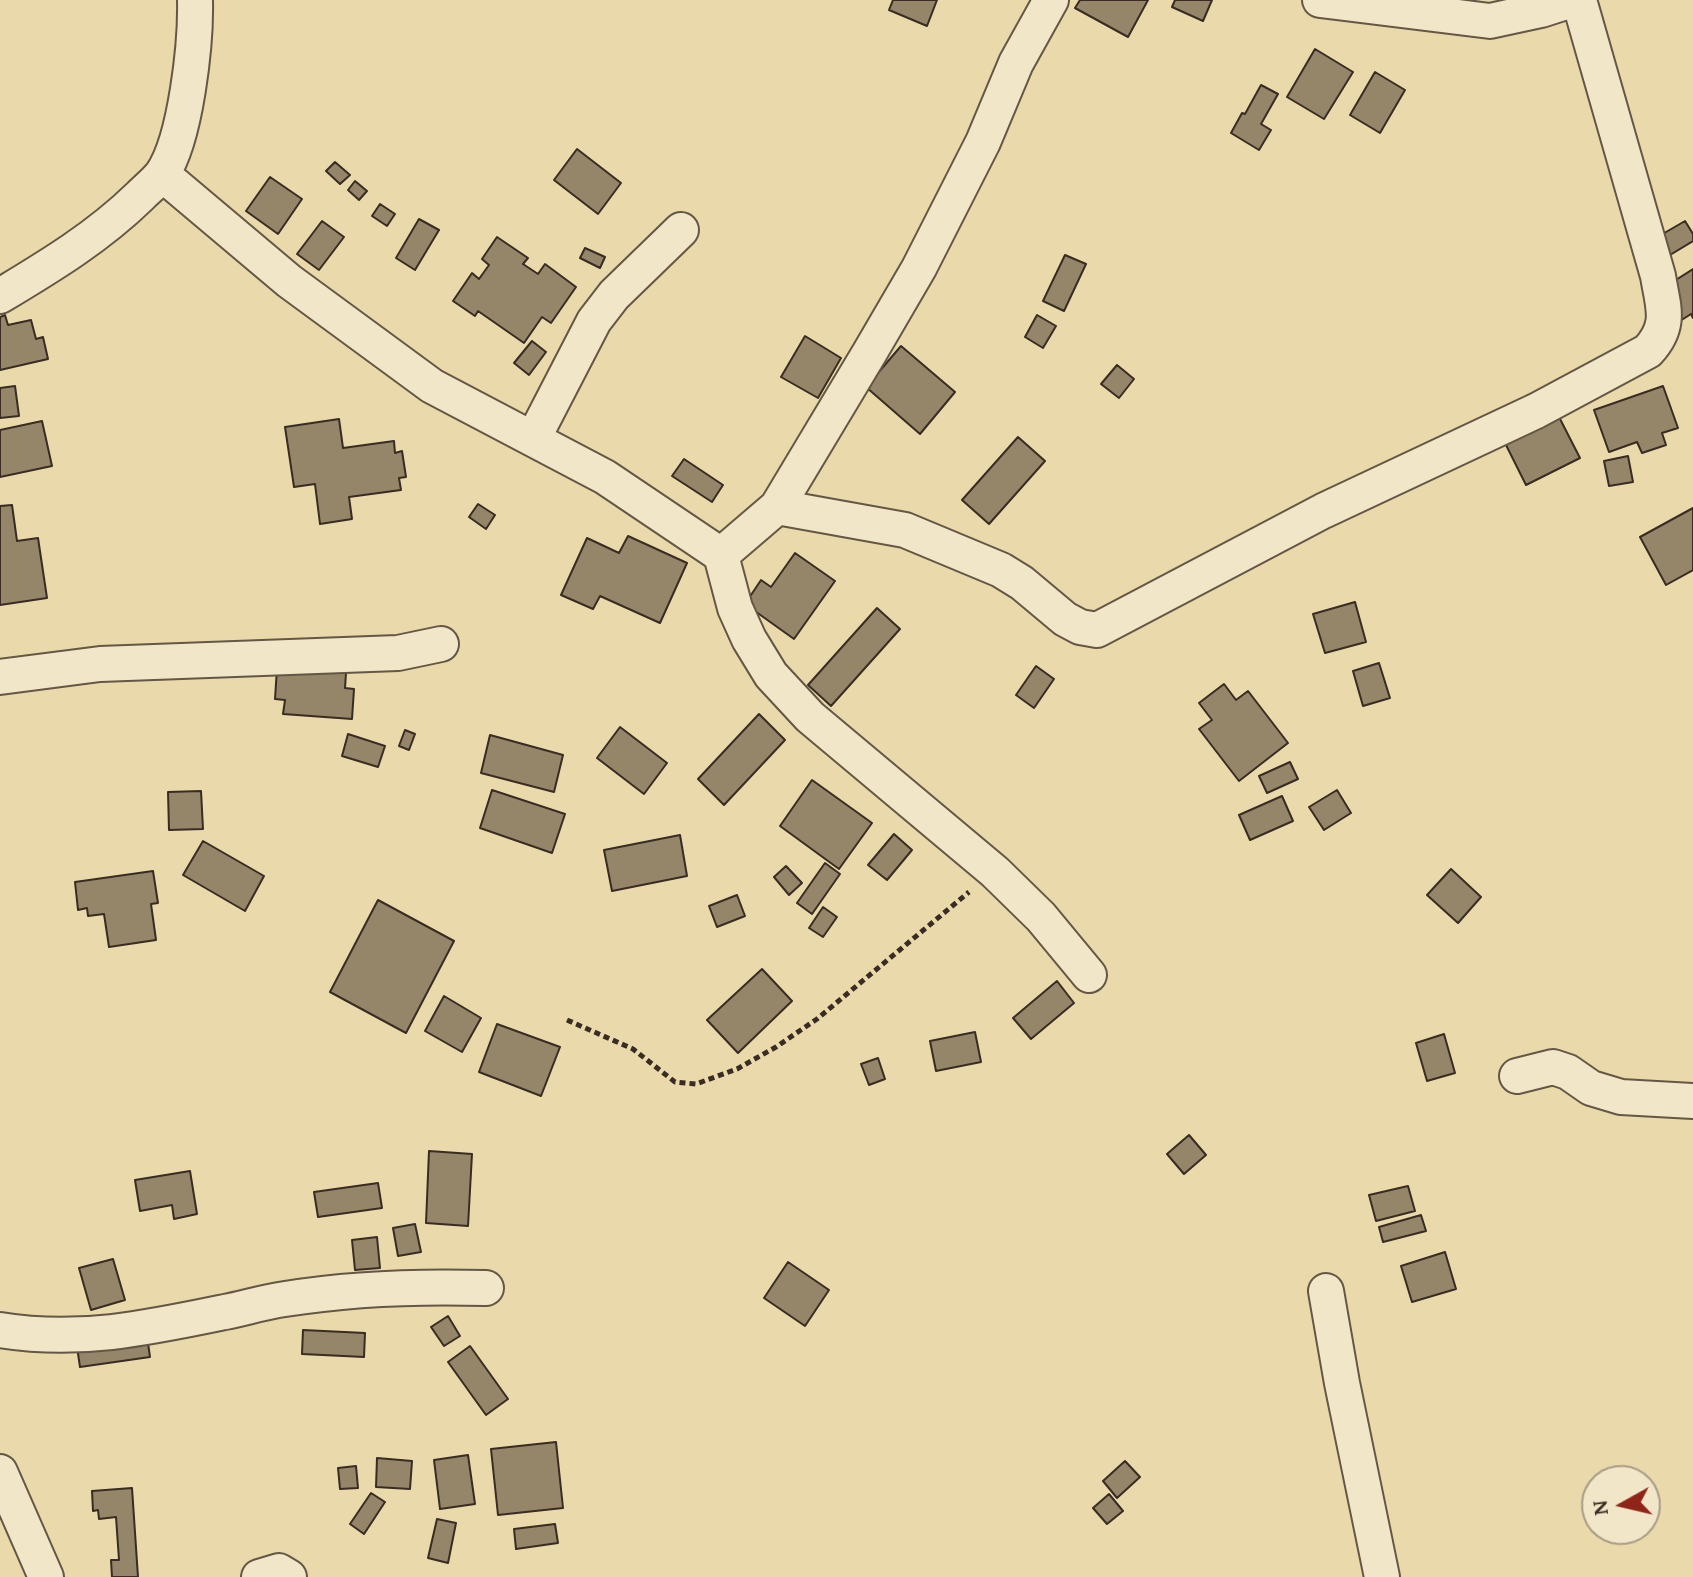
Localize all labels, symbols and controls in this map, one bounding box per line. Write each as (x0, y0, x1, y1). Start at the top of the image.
north arrow (1581, 1465, 1661, 1545)
text: N (1582, 1499, 1616, 1518)

